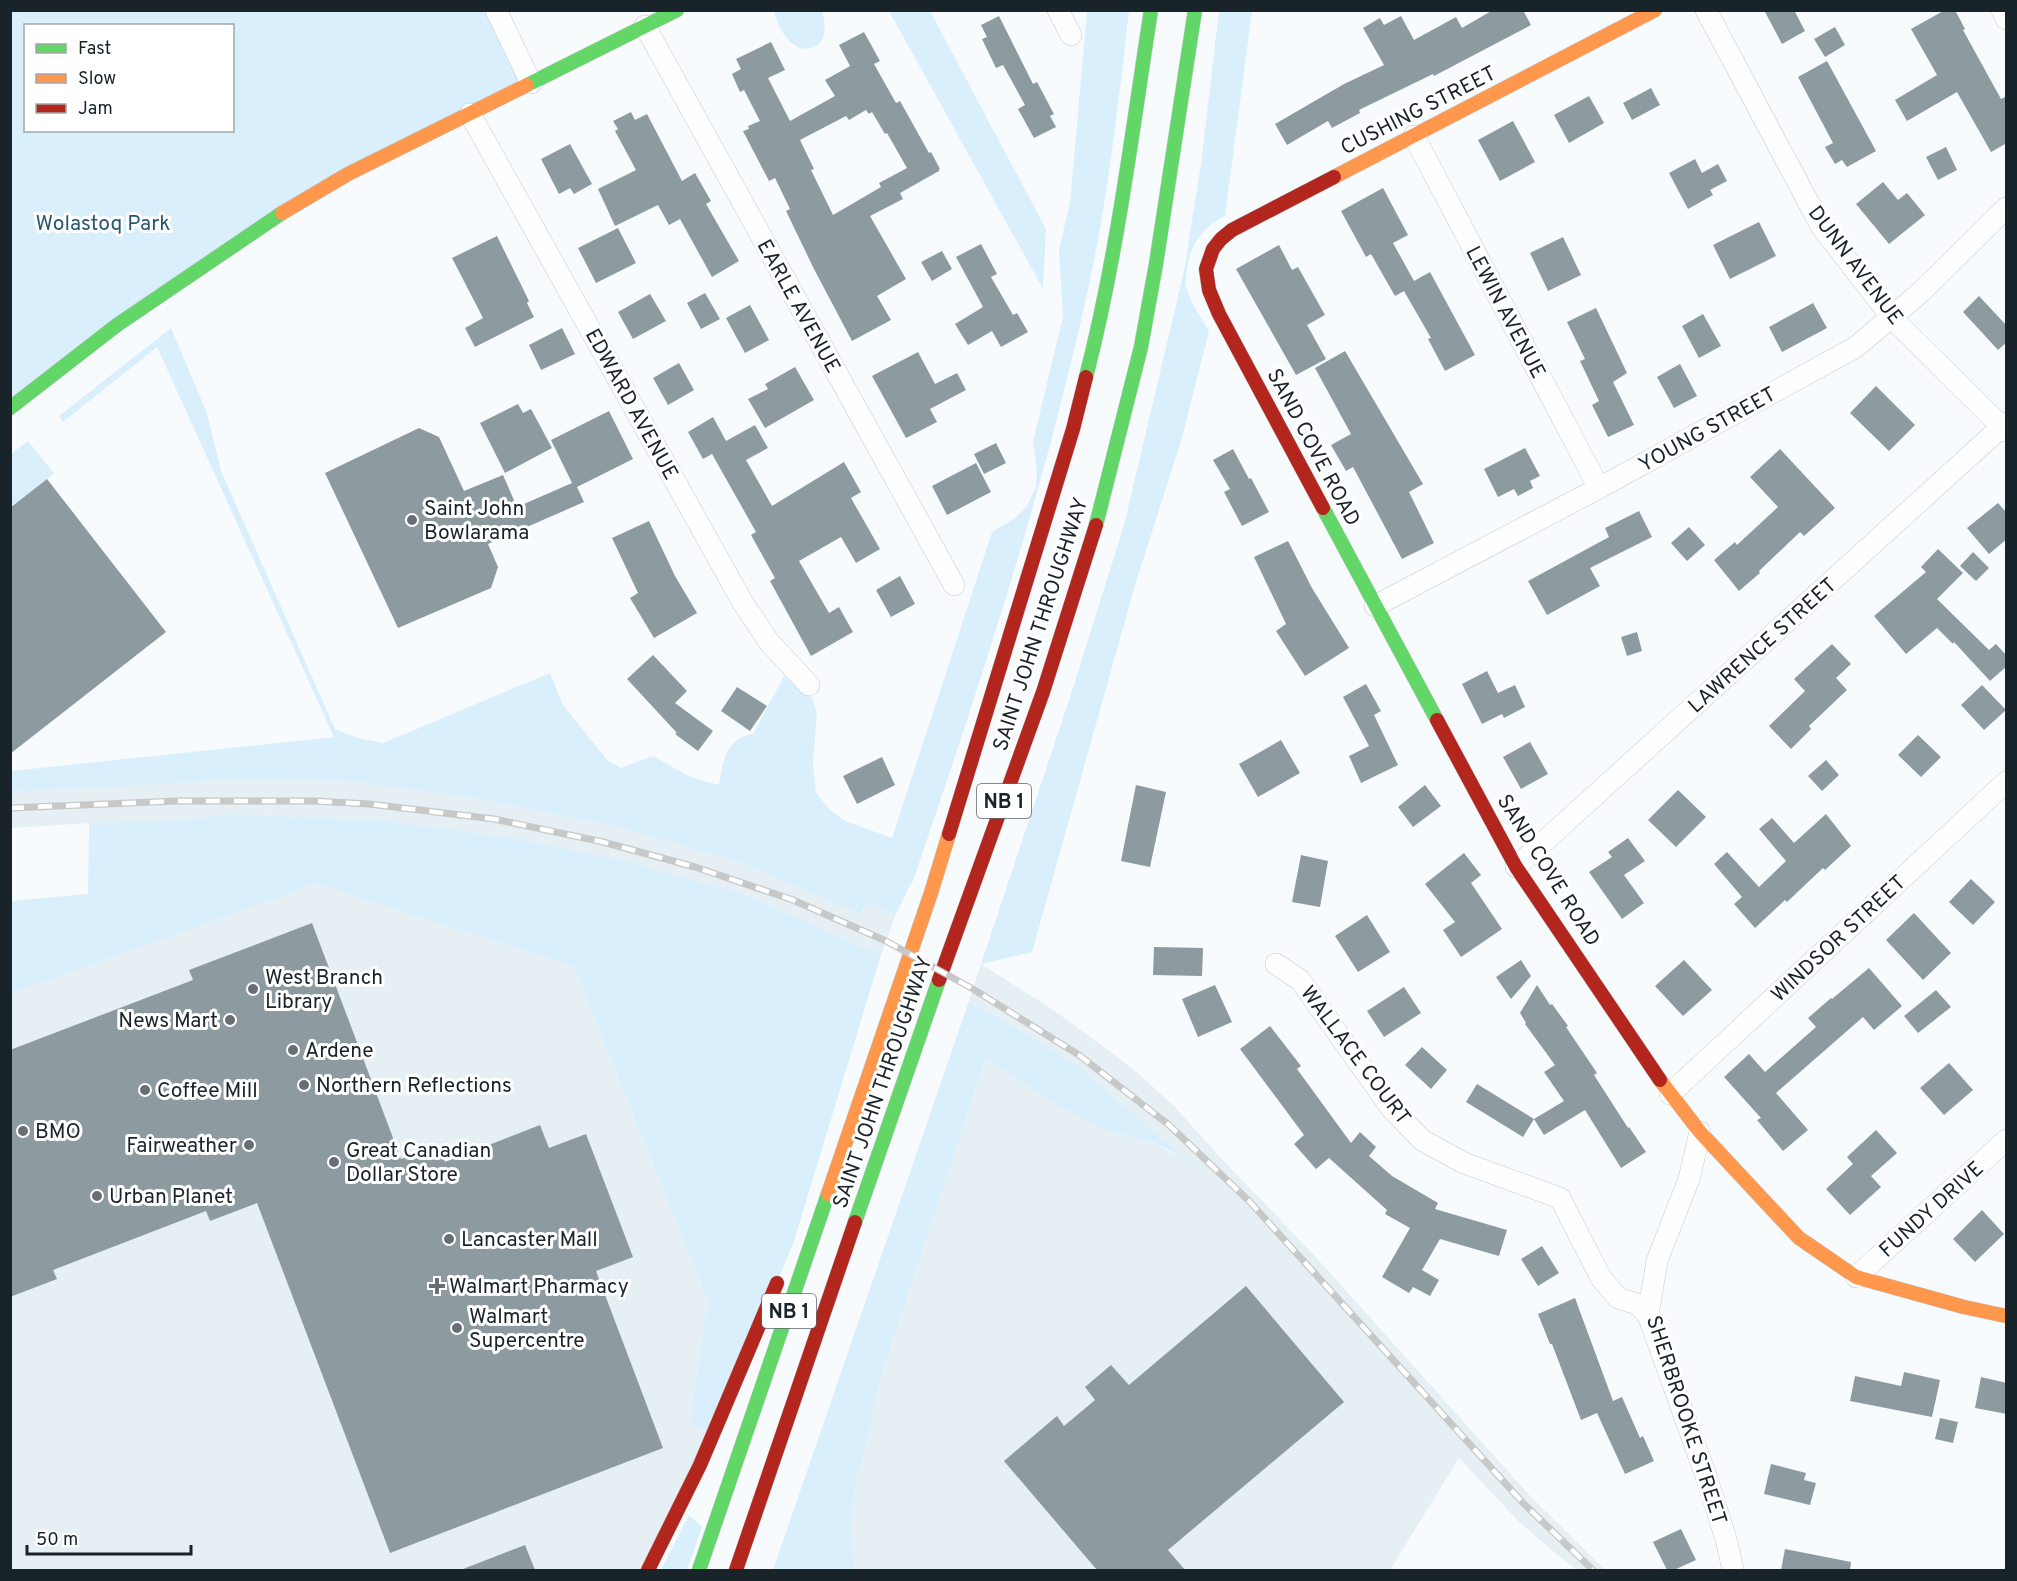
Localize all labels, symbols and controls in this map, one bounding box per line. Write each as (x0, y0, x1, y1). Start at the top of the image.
legend (24, 24, 234, 132)
text: Fast (78, 38, 111, 61)
street label: CUSHING STREET (1336, 61, 1501, 162)
text: Slow (78, 68, 116, 91)
text: Jam (78, 98, 113, 121)
street label: DUNN AVENUE (1801, 201, 1908, 331)
park label: Wolastoq Park (35, 211, 171, 238)
street label: EARLE AVENUE (750, 235, 846, 378)
street label: LEWIN AVENUE (1458, 242, 1551, 384)
street label: EDWARD AVENUE (578, 324, 683, 485)
street label: SAND COVE ROAD (1260, 364, 1366, 531)
street label: YOUNG STREET (1634, 381, 1781, 479)
street label: SAINT JOHN THROUGHWAY (988, 494, 1095, 755)
place label: Saint John Bowlarama (424, 496, 529, 547)
marker: Saint John Bowlarama (405, 513, 419, 527)
street label: LAWRENCE STREET (1683, 572, 1843, 720)
road number: NB 1 (977, 784, 1031, 818)
street label: SAND COVE ROAD (1490, 790, 1605, 952)
street label: WINDSOR STREET (1766, 870, 1912, 1009)
street label: SAINT JOHN THROUGHWAY (828, 953, 939, 1212)
place label: West Branch Library (265, 965, 383, 1016)
street label: WALLACE COURT (1294, 981, 1416, 1131)
marker: West Branch Library (246, 982, 260, 996)
place label: News Mart (118, 1008, 218, 1035)
marker: News Mart (223, 1013, 237, 1027)
place label: Ardene (305, 1038, 374, 1065)
marker: Ardene (286, 1043, 300, 1057)
place label: Northern Reflections (316, 1073, 512, 1100)
place label: Coffee Mill (157, 1078, 258, 1105)
marker: Northern Reflections (297, 1078, 311, 1092)
marker: Coffee Mill (138, 1083, 152, 1097)
place label: BMO (35, 1119, 81, 1146)
marker: BMO (16, 1124, 30, 1138)
place label: Fairweather (126, 1133, 237, 1160)
marker: Fairweather (242, 1138, 256, 1152)
place label: Great Canadian Dollar Store (346, 1138, 491, 1189)
marker: Great Canadian Dollar Store (327, 1155, 341, 1169)
street label: FUNDY DRIVE (1874, 1156, 1990, 1264)
place label: Urban Planet (109, 1184, 233, 1211)
marker: Urban Planet (90, 1189, 104, 1203)
place label: Lancaster Mall (461, 1227, 598, 1254)
marker: Lancaster Mall (442, 1232, 456, 1246)
place label: Walmart Pharmacy (449, 1274, 629, 1301)
marker: Walmart Pharmacy (430, 1279, 444, 1293)
road number: NB 1 (762, 1294, 816, 1328)
place label: Walmart Supercentre (469, 1304, 585, 1355)
street label: SHERBROOKE STREET (1639, 1312, 1732, 1529)
marker: Walmart Supercentre (450, 1321, 464, 1335)
scale bar (27, 1518, 190, 1556)
text: 50 m (36, 1529, 78, 1552)

